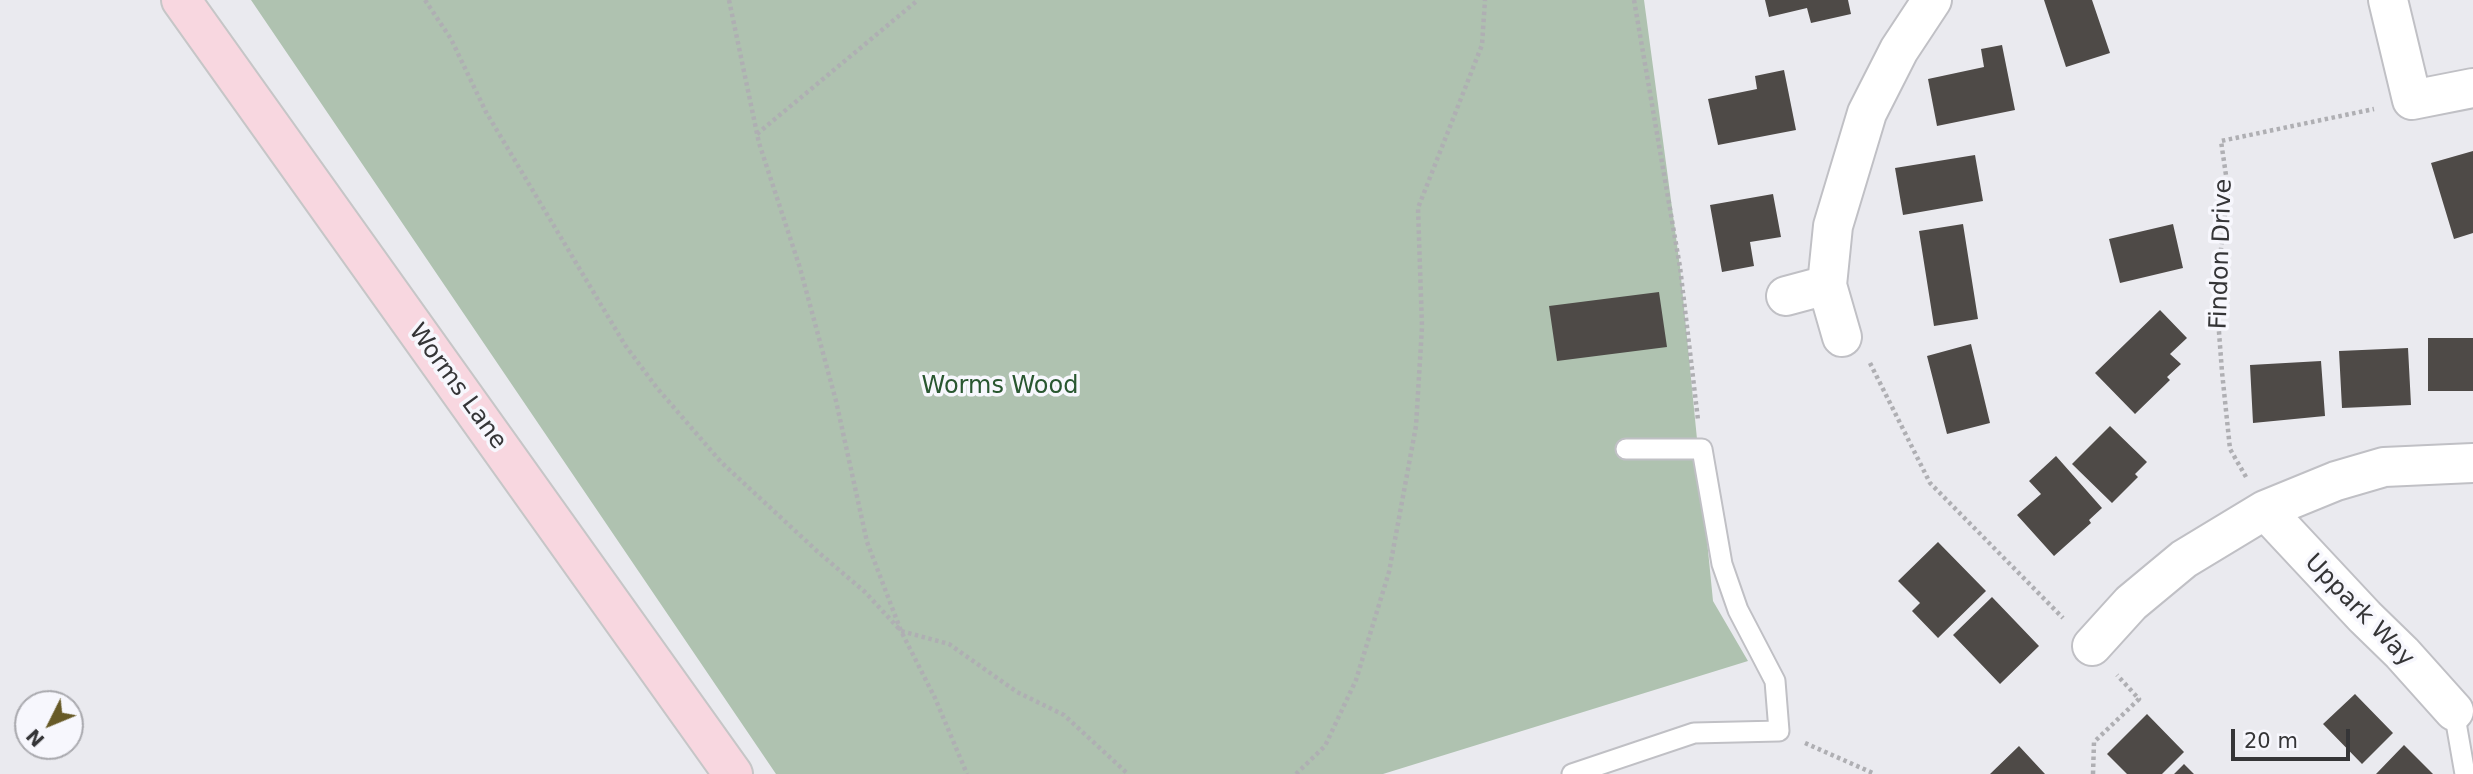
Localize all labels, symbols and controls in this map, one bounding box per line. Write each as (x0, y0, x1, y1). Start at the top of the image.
street label: Findon Drive (2205, 178, 2239, 330)
street label: Worms Lane (402, 319, 512, 455)
park label: Worms Wood (922, 373, 1078, 401)
street label: Uppark Way (2298, 549, 2420, 673)
north arrow (14, 690, 84, 760)
scale bar (2235, 714, 2354, 758)
text: N (22, 725, 49, 751)
text: 20 m (2244, 729, 2298, 753)

